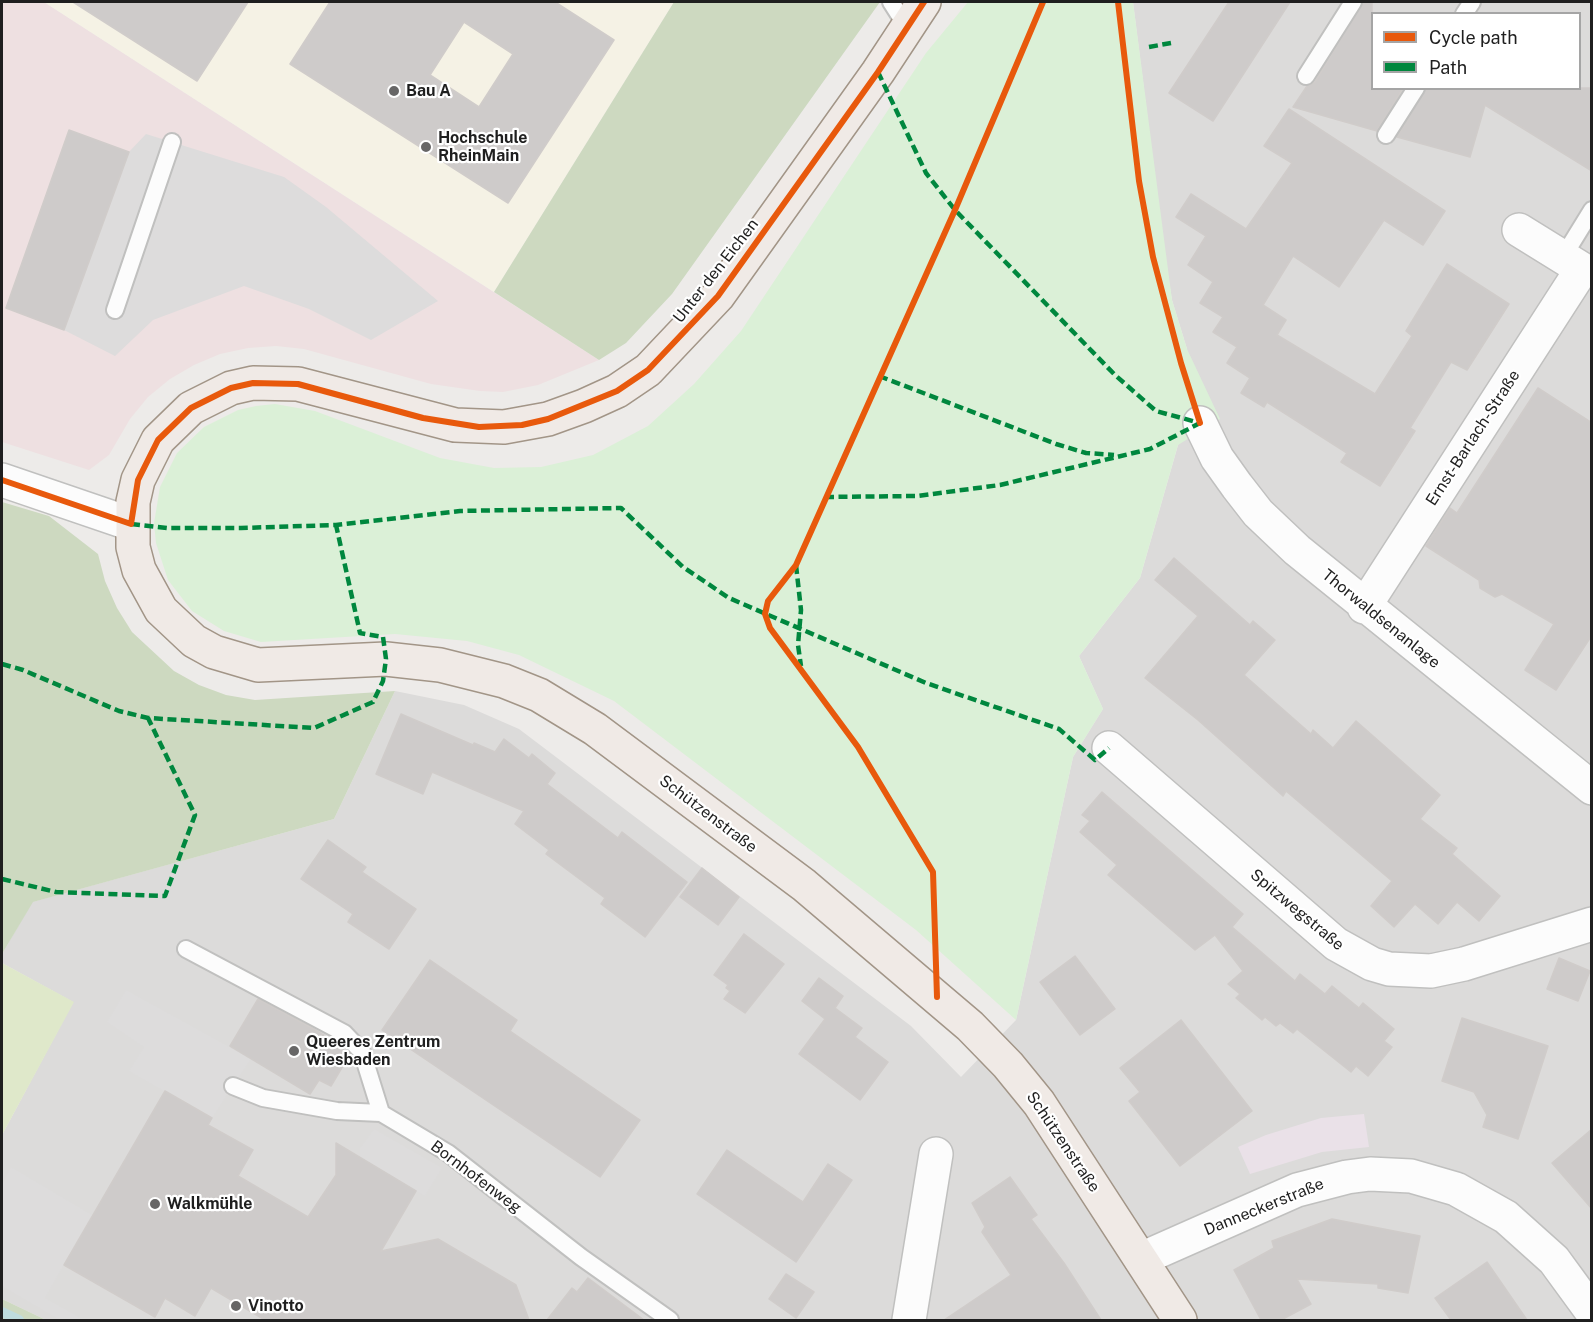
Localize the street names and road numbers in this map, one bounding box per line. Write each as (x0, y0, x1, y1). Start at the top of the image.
street label: Unter den Eichen (669, 215, 763, 327)
street label: Ernst-Barlach-Straße (1422, 367, 1524, 509)
street label: Thorwaldsenanlage (1318, 566, 1444, 672)
street label: Schützenstraße (655, 771, 761, 857)
street label: Spitzwegstraße (1246, 865, 1348, 955)
street label: Schützenstraße (1022, 1088, 1104, 1196)
street label: Bornhofenweg (427, 1137, 525, 1217)
street label: Danneckerstraße (1201, 1174, 1327, 1240)

